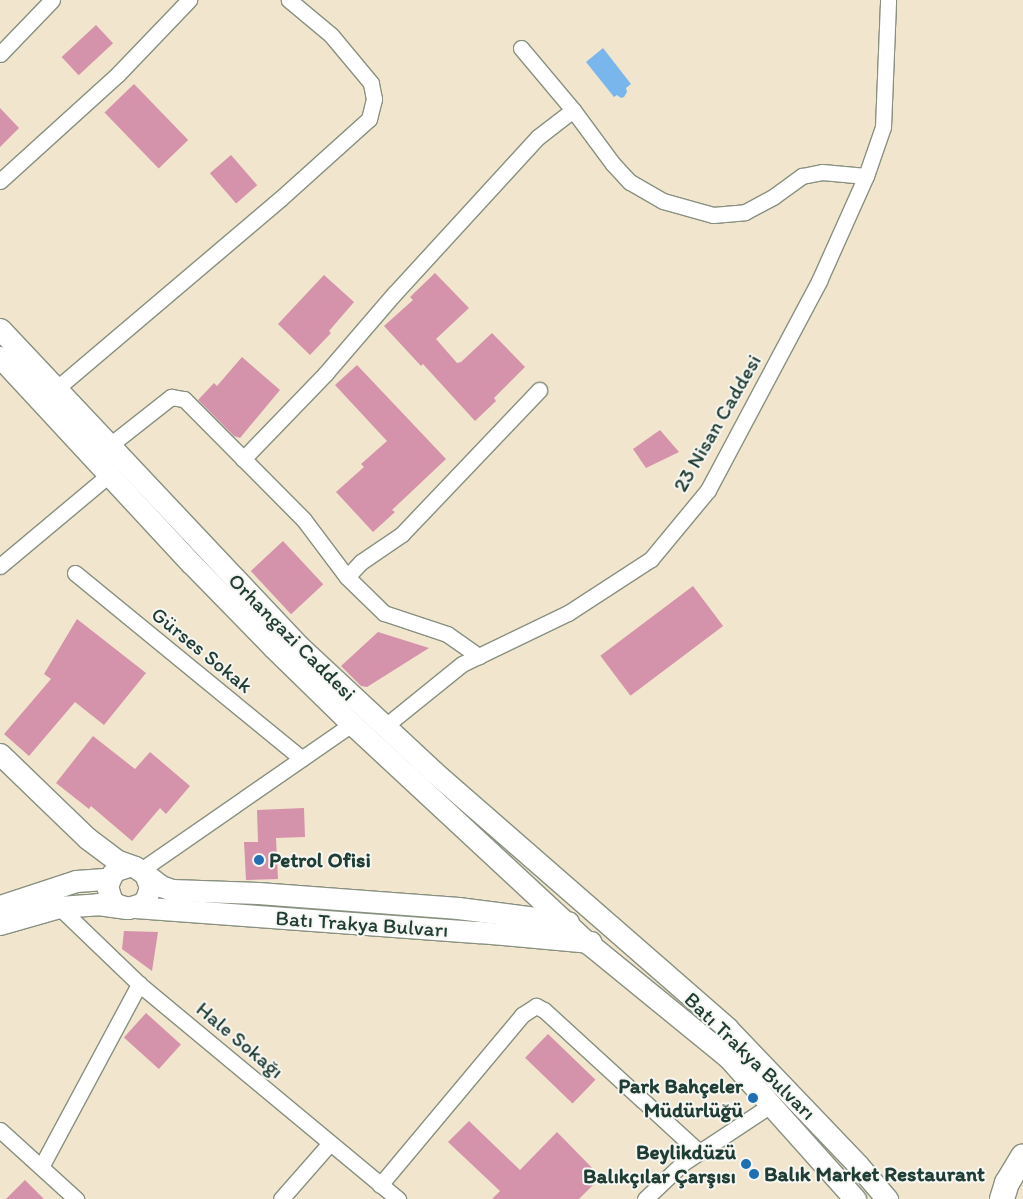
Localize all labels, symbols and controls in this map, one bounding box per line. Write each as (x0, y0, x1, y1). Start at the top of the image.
street label: 23 Nisan Caddesi (667, 350, 767, 496)
street label: Orhangazi Caddesi (223, 568, 361, 706)
street label: Gürses Sokak (146, 602, 258, 698)
place label: Petrol Ofisi (269, 847, 371, 873)
marker: Petrol Ofisi (253, 854, 265, 866)
street label: Batı Trakya Bulvarı (275, 905, 449, 943)
street label: Batı Trakya Bulvarı (679, 987, 821, 1125)
street label: Hale Sokağı (191, 996, 289, 1084)
place label: Park Bahçeler Müdürlüğü (617, 1073, 743, 1123)
marker: Park Bahçeler Müdürlüğü (747, 1092, 759, 1104)
place label: Beylikdüzü Balıkçılar Çarşısı (582, 1139, 736, 1189)
marker: Beylikdüzü Balıkçılar Çarşısı (740, 1158, 752, 1170)
place label: Balık Market Restaurant (764, 1161, 985, 1187)
marker: Balık Market Restaurant (748, 1168, 760, 1180)

